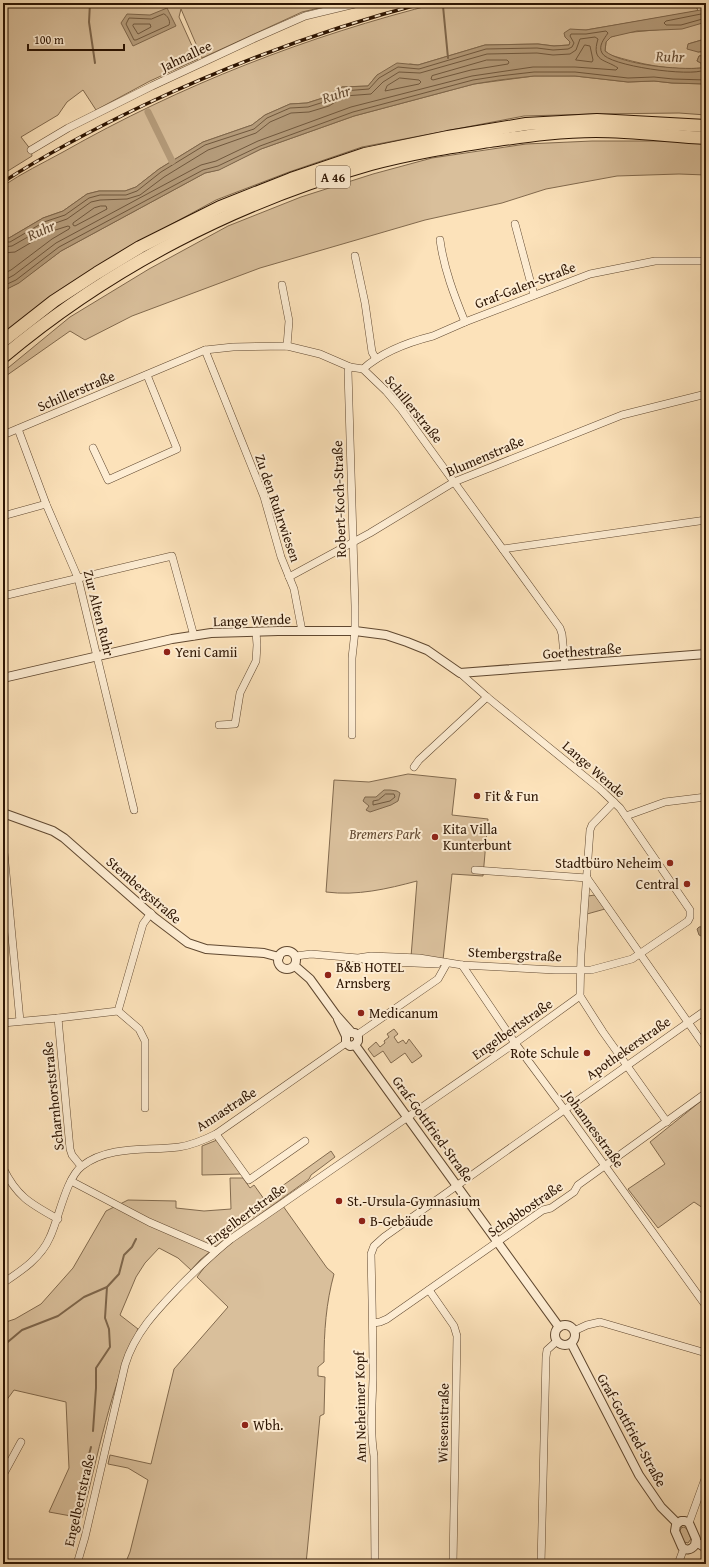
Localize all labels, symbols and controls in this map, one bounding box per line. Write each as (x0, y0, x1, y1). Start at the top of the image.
scale bar (28, 26, 124, 52)
text: 100 m (34, 31, 64, 48)
street label: Jahnallee (155, 35, 215, 77)
water label: Ruhr (654, 45, 685, 67)
water label: Ruhr (318, 79, 353, 109)
road number: A 46 (316, 166, 350, 188)
water label: Ruhr (23, 214, 59, 246)
street label: Graf-Galen-Straße (472, 256, 579, 313)
street label: Schillerstraße (34, 366, 118, 416)
street label: Schillerstraße (380, 371, 448, 448)
street label: Blumenstraße (443, 430, 527, 481)
street label: Robert-Koch-Straße (327, 440, 351, 558)
street label: Zu den Ruhrwiesen (250, 451, 306, 565)
street label: Zur Alten Ruhr (79, 568, 119, 658)
street label: Lange Wende (213, 609, 292, 631)
street label: Goethestraße (542, 638, 622, 664)
place label: Yeni Camii (175, 642, 238, 662)
marker: Yeni Camii (162, 647, 172, 657)
street label: Lange Wende (558, 736, 630, 802)
place label: Fit & Fun (485, 786, 539, 806)
marker: Fit & Fun (472, 791, 482, 801)
place label: Kita Villa Kunterbunt (443, 819, 512, 855)
park label: Bremers Park (348, 824, 421, 844)
marker: Kita Villa Kunterbunt (430, 832, 440, 842)
street label: Stembergstraße (102, 852, 186, 929)
place label: Stadtbüro Neheim (555, 853, 663, 873)
marker: Stadtbüro Neheim (665, 858, 675, 868)
place label: Central (636, 874, 679, 894)
marker: Central (682, 879, 692, 889)
street label: Stembergstraße (468, 942, 563, 966)
place label: B&B HOTEL Arnsberg (336, 957, 404, 993)
marker: B&B HOTEL Arnsberg (323, 970, 333, 980)
street label: Engelbertstraße (468, 993, 557, 1064)
place label: Medicanum (369, 1003, 439, 1023)
marker: Medicanum (356, 1008, 366, 1018)
street label: Apothekerstraße (582, 1011, 675, 1085)
street label: Scharnhorststraße (37, 1040, 69, 1152)
place label: Rote Schule (510, 1043, 579, 1063)
marker: Rote Schule (582, 1048, 592, 1058)
street label: Graf-Gottfried-Straße (388, 1072, 479, 1187)
street label: Annastraße (192, 1082, 260, 1136)
street label: Johannesstraße (558, 1085, 629, 1172)
street label: Schobbostraße (483, 1176, 567, 1242)
street label: Engelbertstraße (202, 1178, 290, 1250)
place label: St.-Ursula-Gymnasium (347, 1191, 481, 1211)
marker: St.-Ursula-Gymnasium (334, 1196, 344, 1206)
place label: B-Gebäude (370, 1211, 433, 1231)
marker: B-Gebäude (357, 1216, 367, 1226)
street label: Am Neheimer Kopf (349, 1350, 371, 1463)
street label: Graf-Gottfried-Straße (592, 1370, 672, 1491)
street label: Wiesenstraße (432, 1382, 454, 1463)
place label: Wbh. (253, 1415, 283, 1435)
marker: Wbh. (240, 1420, 250, 1430)
street label: Engelbertstraße (59, 1451, 99, 1548)

